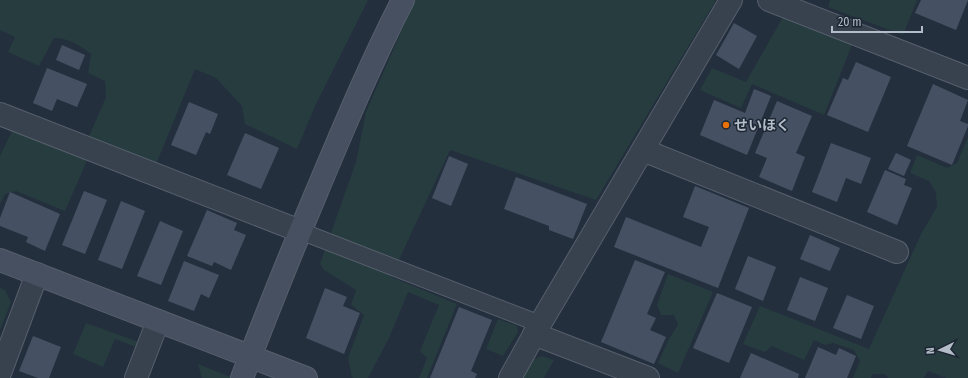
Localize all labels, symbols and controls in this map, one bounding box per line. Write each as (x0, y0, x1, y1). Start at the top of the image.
scale bar (832, 8, 922, 34)
text: 20 m (838, 15, 862, 29)
place label: せいほく (734, 117, 790, 134)
marker: せいほく (721, 120, 731, 130)
north arrow (920, 330, 960, 370)
text: N (924, 347, 937, 355)

